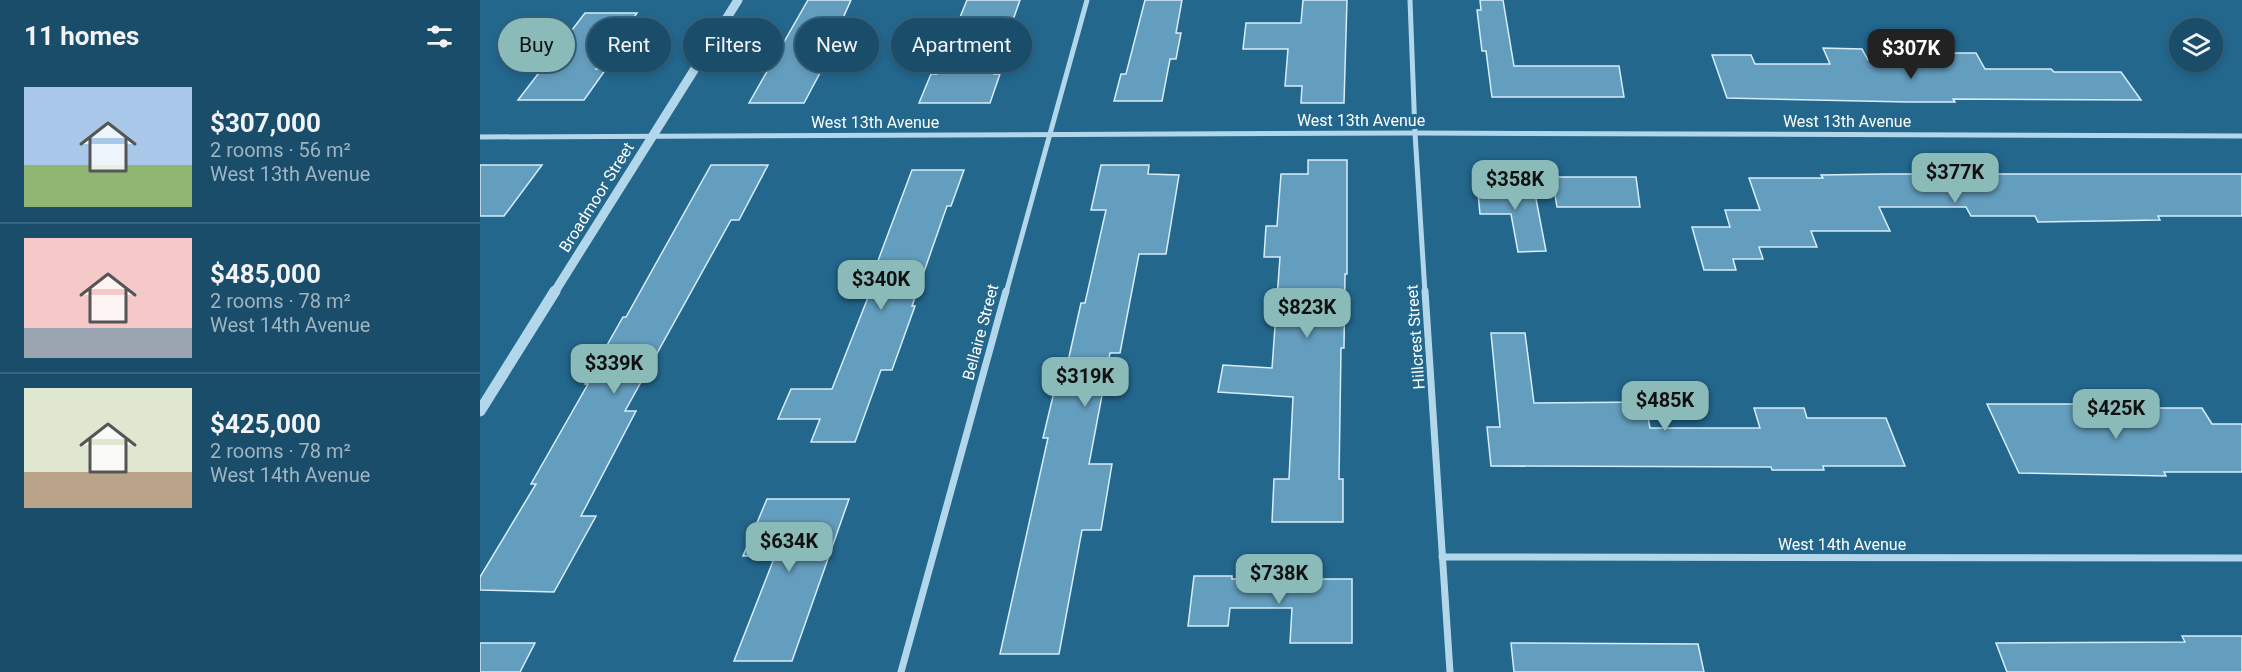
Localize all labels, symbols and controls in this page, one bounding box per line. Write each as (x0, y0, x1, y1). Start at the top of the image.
chip: Buy (498, 18, 575, 72)
chip: Rent (587, 18, 671, 72)
chip: Filters (683, 18, 783, 72)
chip: New (795, 18, 879, 72)
chip: Apartment (891, 18, 1032, 72)
map controls (2169, 18, 2223, 72)
button: layers (2169, 18, 2223, 72)
icon: filters (423, 20, 456, 53)
text: 11 homes (24, 21, 139, 51)
pin: $307K (1869, 29, 1953, 80)
text: $307K (1882, 36, 1940, 60)
text: $307,000 (210, 108, 321, 138)
icon: home (72, 111, 144, 183)
street label: West 13th Avenue (1297, 111, 1425, 130)
street label: West 13th Avenue (1783, 112, 1911, 131)
street label: West 13th Avenue (811, 113, 939, 132)
text: 2 rooms · 56 m² (210, 138, 351, 162)
street label: Broadmoor Street (555, 139, 638, 256)
pin: $377K (1913, 153, 1997, 204)
pin: $358K (1473, 160, 1557, 211)
text: $377K (1926, 160, 1984, 184)
text: West 13th Avenue (210, 162, 370, 186)
text: $358K (1486, 167, 1544, 191)
text: $485,000 (210, 259, 321, 289)
pin: $340K (839, 260, 923, 311)
icon: home (72, 262, 144, 334)
text: $340K (852, 267, 910, 291)
street label: Bellaire Street (959, 282, 1002, 382)
street label: Hillcrest Street (1402, 284, 1429, 390)
pin: $823K (1265, 288, 1349, 339)
text: 2 rooms · 78 m² (210, 289, 351, 313)
text: $823K (1278, 295, 1336, 319)
text: West 14th Avenue (210, 313, 370, 337)
pin: $339K (572, 344, 656, 395)
text: $339K (585, 351, 643, 375)
pin: $319K (1043, 357, 1127, 408)
text: $319K (1056, 364, 1114, 388)
pin: $485K (1623, 381, 1707, 432)
text: $485K (1636, 388, 1694, 412)
pin: $425K (2074, 389, 2158, 440)
text: $425K (2087, 396, 2145, 420)
text: $425,000 (210, 409, 321, 439)
icon: home (72, 412, 144, 484)
text: 2 rooms · 78 m² (210, 439, 351, 463)
text: West 14th Avenue (210, 463, 370, 487)
pin: $634K (747, 522, 831, 573)
text: $634K (760, 529, 818, 553)
street label: West 14th Avenue (1778, 535, 1906, 554)
pin: $738K (1237, 554, 1321, 605)
text: $738K (1250, 561, 1308, 585)

